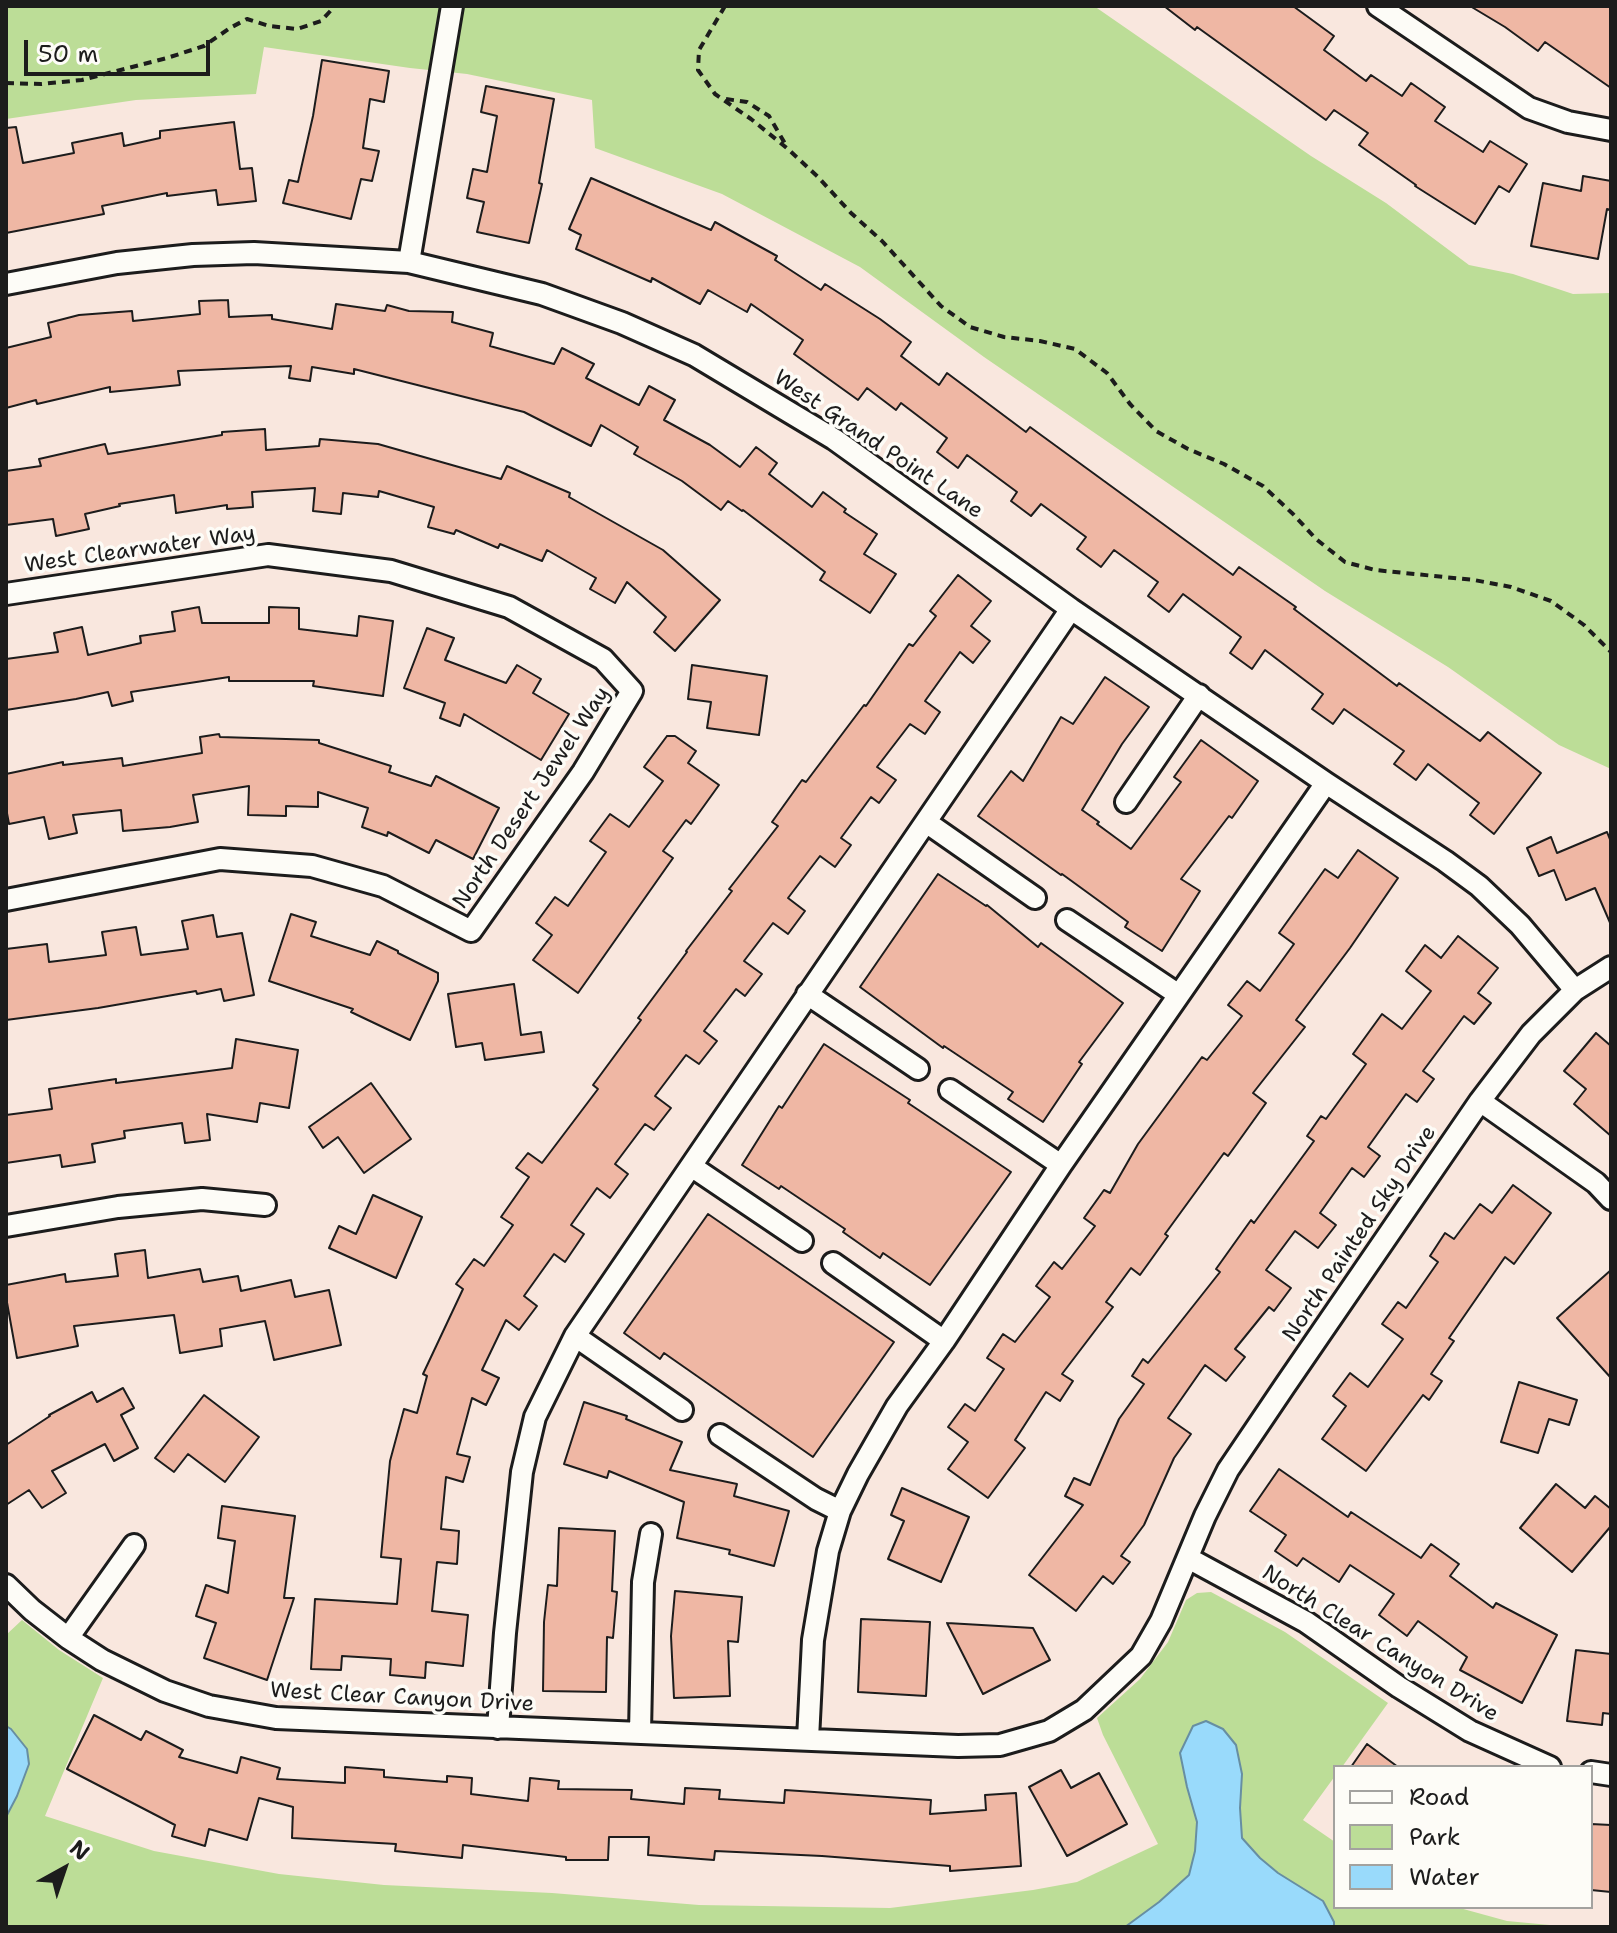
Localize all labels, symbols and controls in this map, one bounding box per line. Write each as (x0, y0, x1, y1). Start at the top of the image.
scale bar (28, 24, 214, 74)
text: 50 m (38, 38, 98, 70)
street label: West Grand Point Lane (768, 365, 988, 525)
street label: West Clearwater Way (23, 521, 257, 579)
street label: North Desert Jewel Way (448, 682, 616, 914)
street label: North Painted Sky Drive (1278, 1121, 1442, 1347)
street label: North Clear Canyon Drive (1257, 1560, 1503, 1728)
street label: West Clear Canyon Drive (269, 1678, 535, 1718)
legend (1333, 1765, 1593, 1909)
text: Road (1409, 1781, 1469, 1813)
text: Park (1409, 1821, 1461, 1853)
north arrow (24, 1829, 104, 1909)
text: N (64, 1834, 96, 1867)
text: Water (1409, 1861, 1480, 1893)

